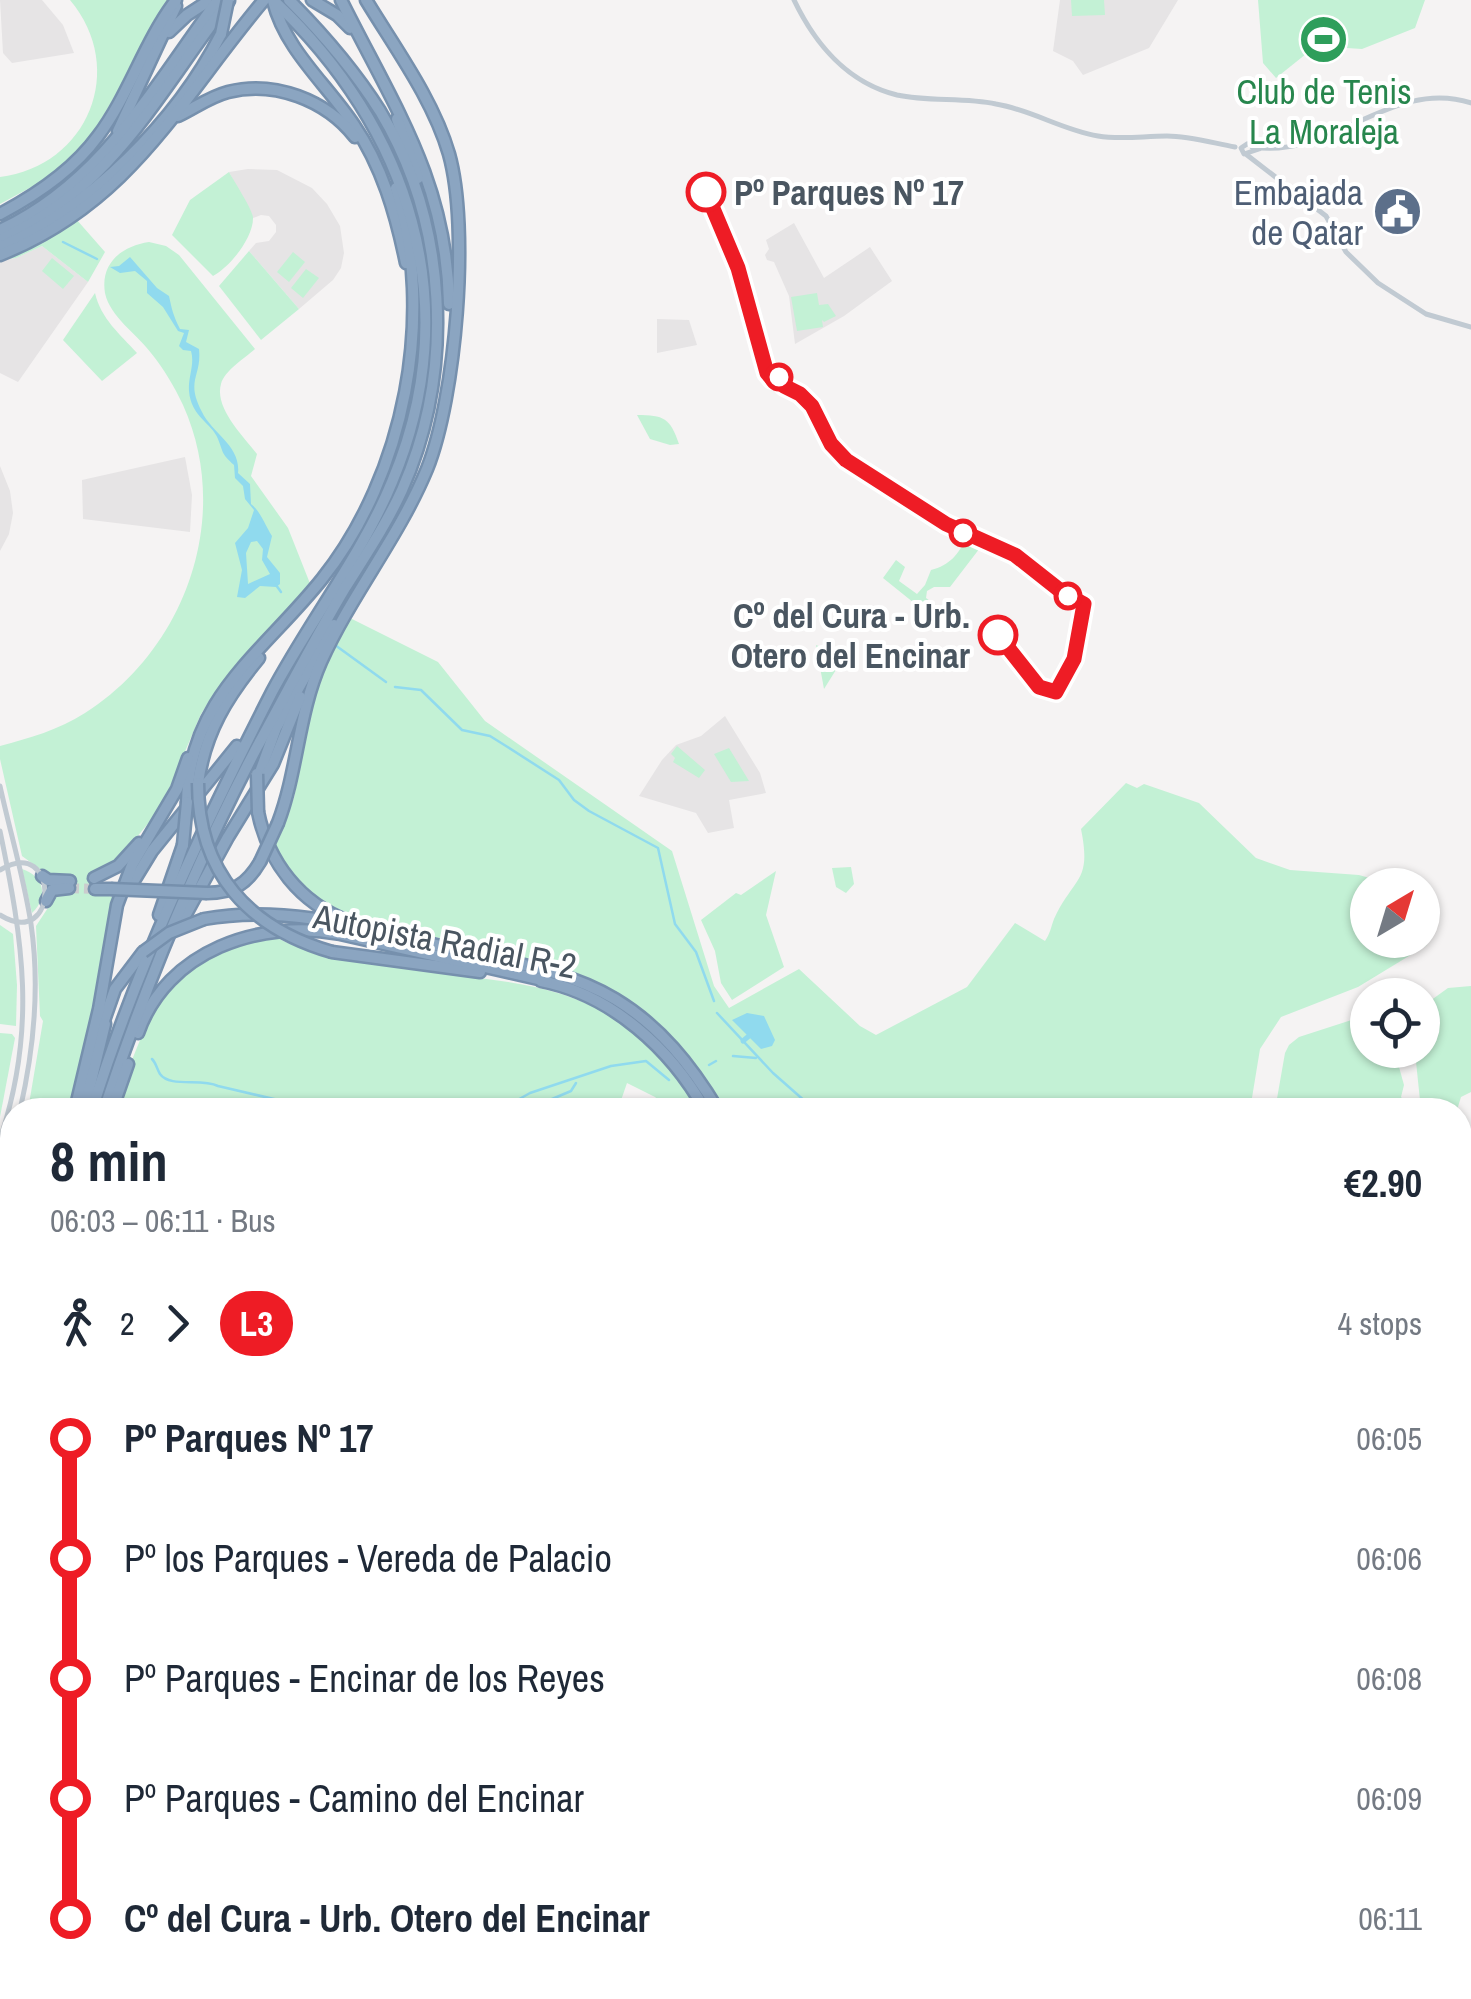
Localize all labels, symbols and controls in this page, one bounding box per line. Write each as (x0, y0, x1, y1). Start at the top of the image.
sports icon: Club de Tenis La Moraleja (1298, 13, 1350, 65)
place label: Club de Tenis La Moraleja (1236, 68, 1412, 155)
place label: Pº Parques Nº 17 (734, 169, 964, 216)
place label: Embajada de Qatar (1234, 169, 1363, 256)
marker: Pº Parques Nº 17 (687, 173, 725, 211)
public building icon: Embajada de Qatar (1372, 186, 1424, 238)
unlabelled marker (766, 364, 792, 390)
unlabelled marker (950, 520, 976, 546)
unlabelled marker (1055, 583, 1081, 609)
place label: Cº del Cura - Urb. Otero del Encinar (731, 592, 971, 679)
marker: Cº del Cura - Urb. Otero del Encinar (979, 616, 1017, 654)
north arrow (1350, 868, 1440, 958)
map controls (1350, 868, 1440, 1068)
street label: Autopista Radial R-2 (309, 892, 580, 989)
button: locate (1350, 978, 1440, 1068)
text: 8 min (50, 1124, 168, 1198)
text: €2.90 (1344, 1158, 1422, 1209)
text: 06:03 – 06:11 · Bus (50, 1199, 276, 1242)
icon: walk (50, 1296, 105, 1351)
icon: forward (150, 1296, 205, 1351)
text: L3 (240, 1300, 273, 1347)
text: 2 (120, 1302, 135, 1345)
text: 4 stops (1337, 1302, 1422, 1345)
text: Pº Parques Nº 17 (124, 1413, 374, 1464)
text: 06:05 (1356, 1417, 1422, 1460)
text: Pº los Parques - Vereda de Palacio (124, 1533, 612, 1584)
text: 06:06 (1356, 1537, 1422, 1580)
text: Pº Parques - Encinar de los Reyes (124, 1653, 605, 1704)
text: 06:08 (1356, 1657, 1422, 1700)
text: Pº Parques - Camino del Encinar (124, 1773, 584, 1824)
text: 06:09 (1356, 1777, 1422, 1820)
text: Cº del Cura - Urb. Otero del Encinar (124, 1893, 650, 1944)
text: 06:11 (1358, 1897, 1422, 1940)

